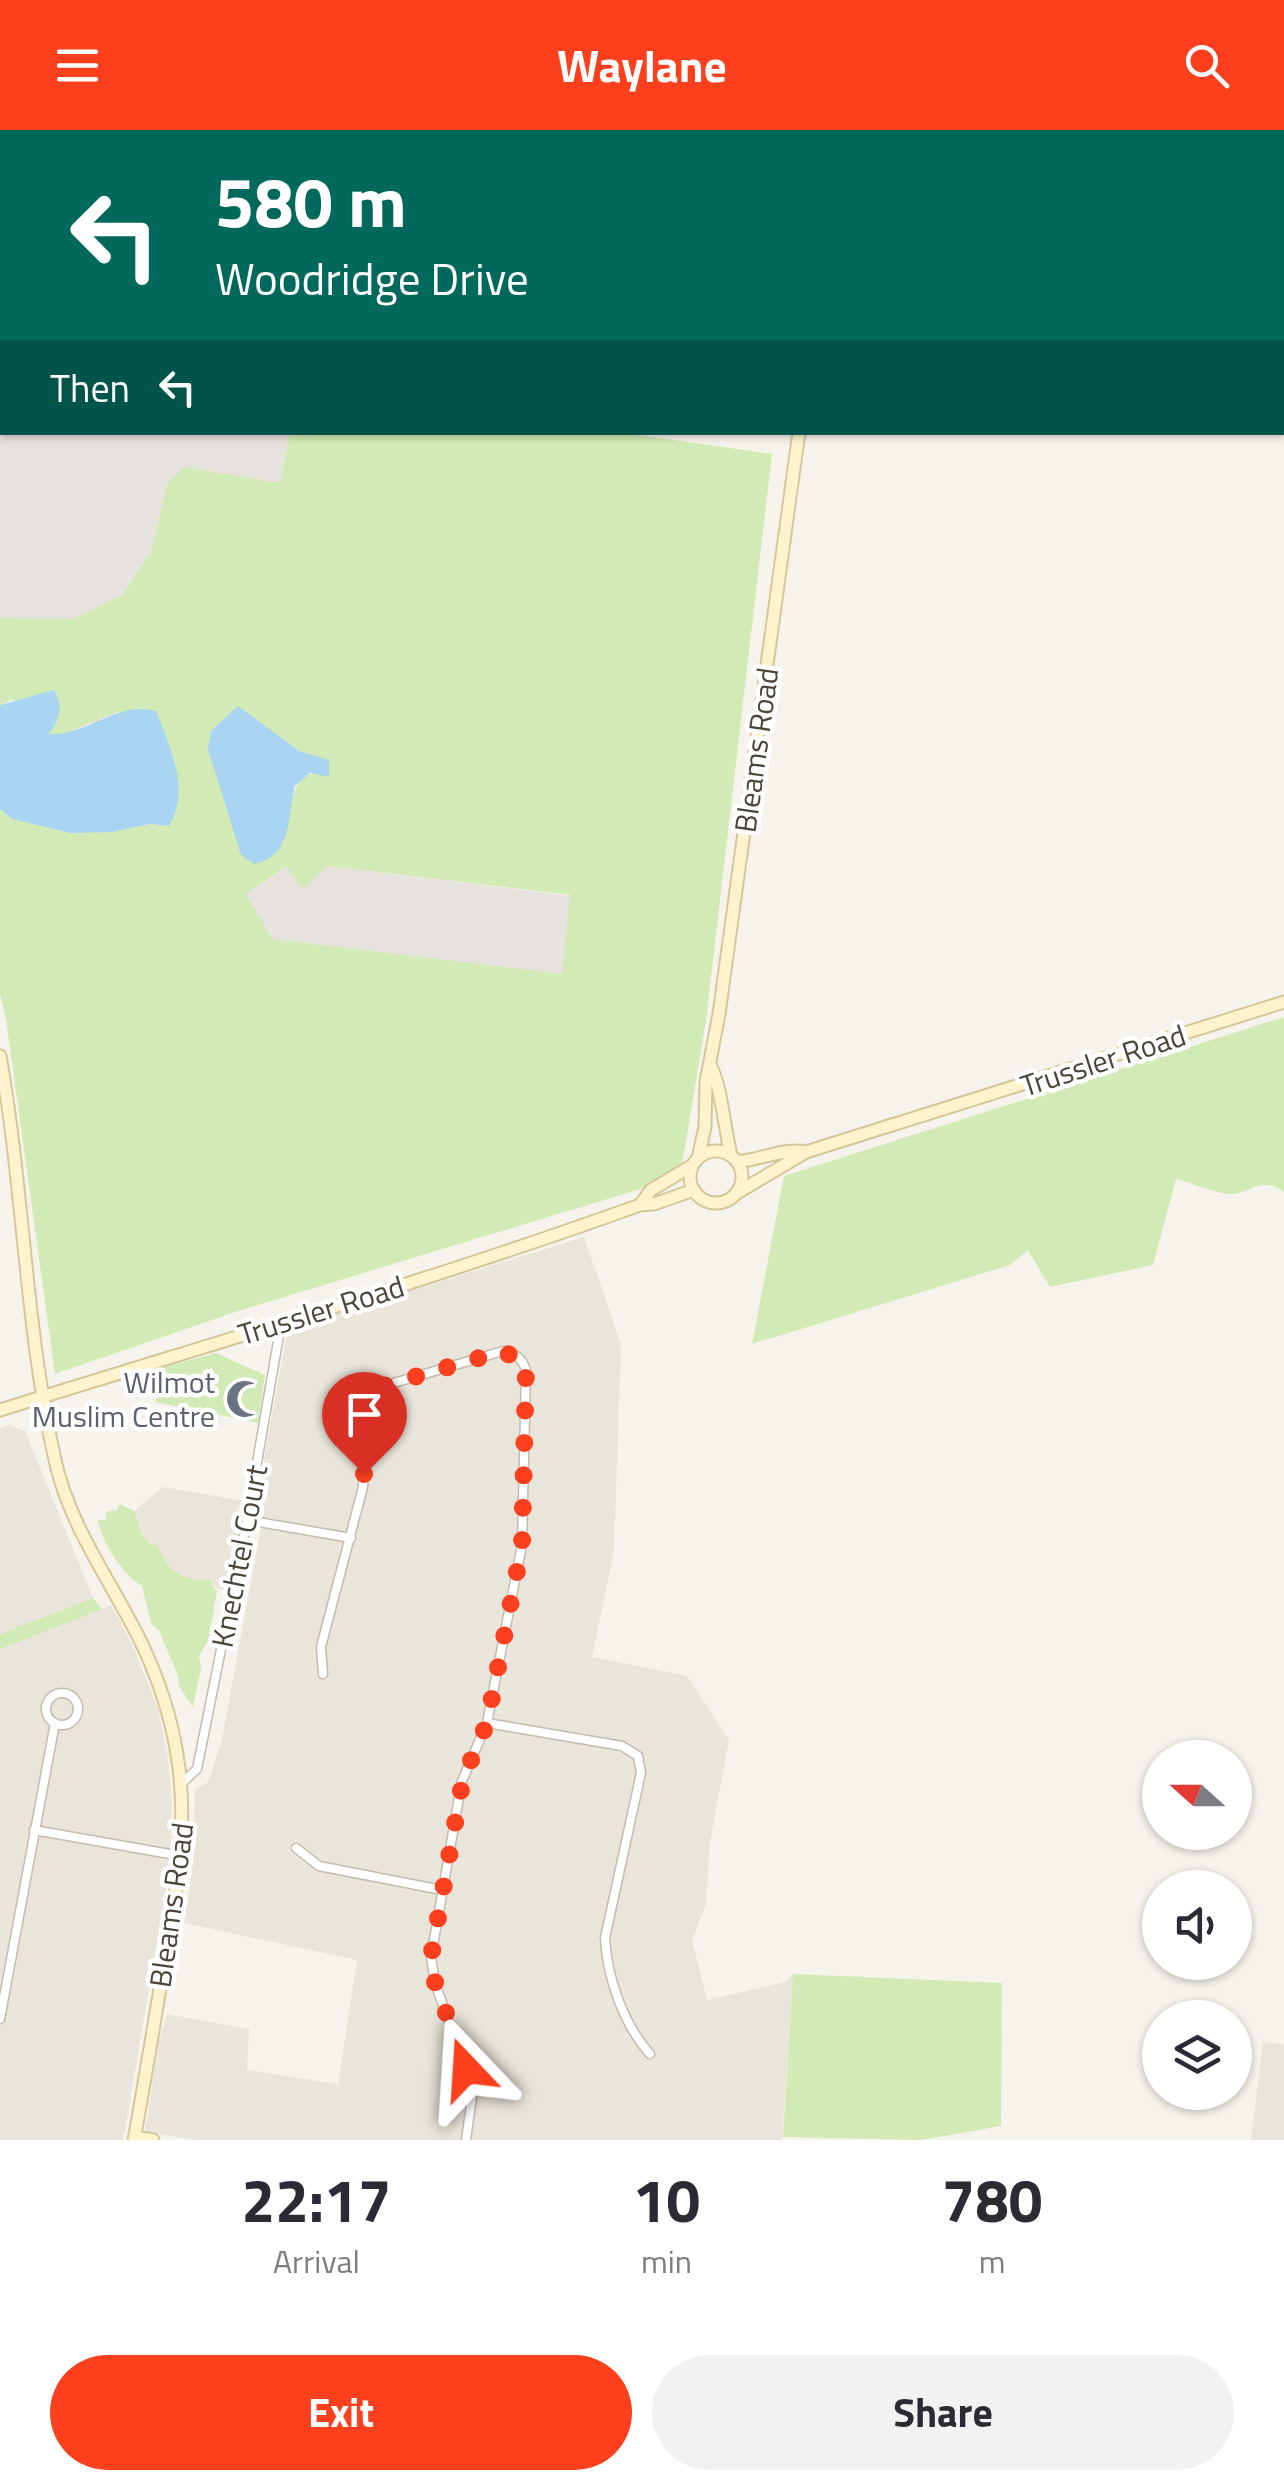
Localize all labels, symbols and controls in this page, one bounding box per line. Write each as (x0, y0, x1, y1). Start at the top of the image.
text: Waylane (557, 31, 727, 99)
icon: menu (50, 38, 105, 93)
icon: search (1179, 38, 1234, 93)
text: 580 m (215, 148, 407, 254)
icon: left (50, 170, 180, 300)
text: Woodridge Drive (215, 244, 529, 312)
text: Then (50, 359, 130, 417)
icon: left (150, 360, 205, 415)
street label: Bleams Road (722, 665, 790, 835)
street label: Trussler Road (1014, 1012, 1192, 1108)
street label: Trussler Road (232, 1263, 410, 1357)
place label: Wilmot Muslim Centre (32, 1359, 215, 1439)
pin (322, 1372, 407, 1475)
mosque icon: Wilmot Muslim Centre (224, 1378, 266, 1420)
icon: arrive (337, 1387, 392, 1442)
street label: Knechtel Court (199, 1460, 279, 1651)
north arrow (1142, 1740, 1252, 1850)
map controls (1142, 1740, 1252, 2110)
street label: Bleams Road (137, 1820, 205, 1990)
button: sound (1142, 1870, 1252, 1980)
button: layers (1142, 2000, 1252, 2110)
position arrow (414, 2017, 518, 2121)
text: 22:17 (242, 2154, 391, 2245)
text: 10 (633, 2154, 700, 2245)
text: 780 (942, 2154, 1042, 2245)
text: Arrival (273, 2237, 360, 2285)
text: min (641, 2237, 692, 2285)
text: m (979, 2237, 1005, 2285)
button: Exit (50, 2355, 632, 2470)
button: Share (652, 2355, 1234, 2470)

